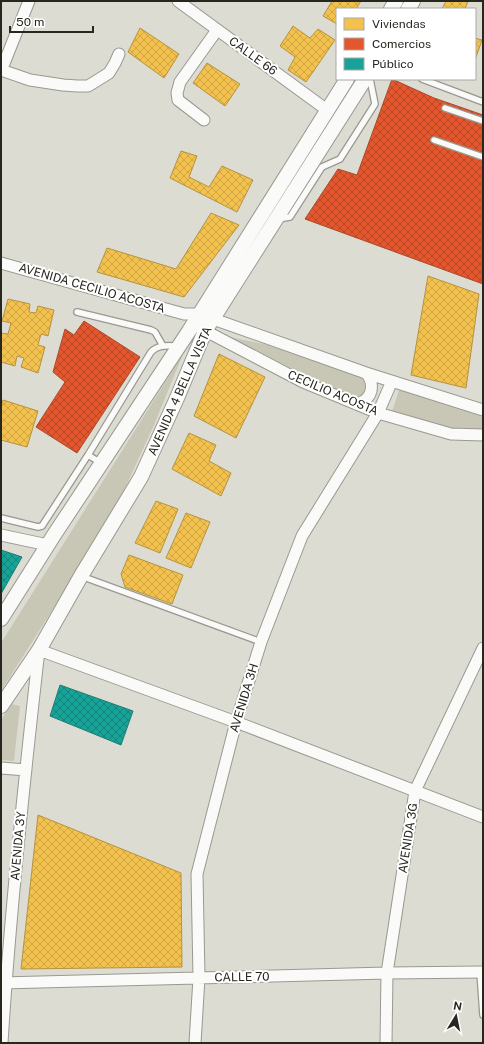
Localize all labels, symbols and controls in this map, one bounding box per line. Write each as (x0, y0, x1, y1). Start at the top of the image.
scale bar (10, 8, 93, 34)
legend (336, 8, 476, 80)
text: 50 m (16, 15, 44, 29)
text: Viviendas (372, 17, 426, 31)
street label: CALLE 66 (226, 34, 280, 78)
text: Comercios (372, 37, 431, 51)
text: Público (372, 57, 414, 71)
street label: AVENIDA CECILIO ACOSTA (17, 260, 167, 316)
street label: AVENIDA 4 BELLA VISTA (145, 324, 215, 458)
street label: CECILIO ACOSTA (286, 368, 381, 419)
street label: AVENIDA 3H (227, 662, 261, 734)
street label: AVENIDA 3G (396, 802, 420, 874)
street label: AVENIDA 3Y (8, 810, 28, 881)
street label: CALLE 70 (214, 970, 270, 984)
north arrow (436, 996, 476, 1036)
text: N (452, 999, 463, 1013)

